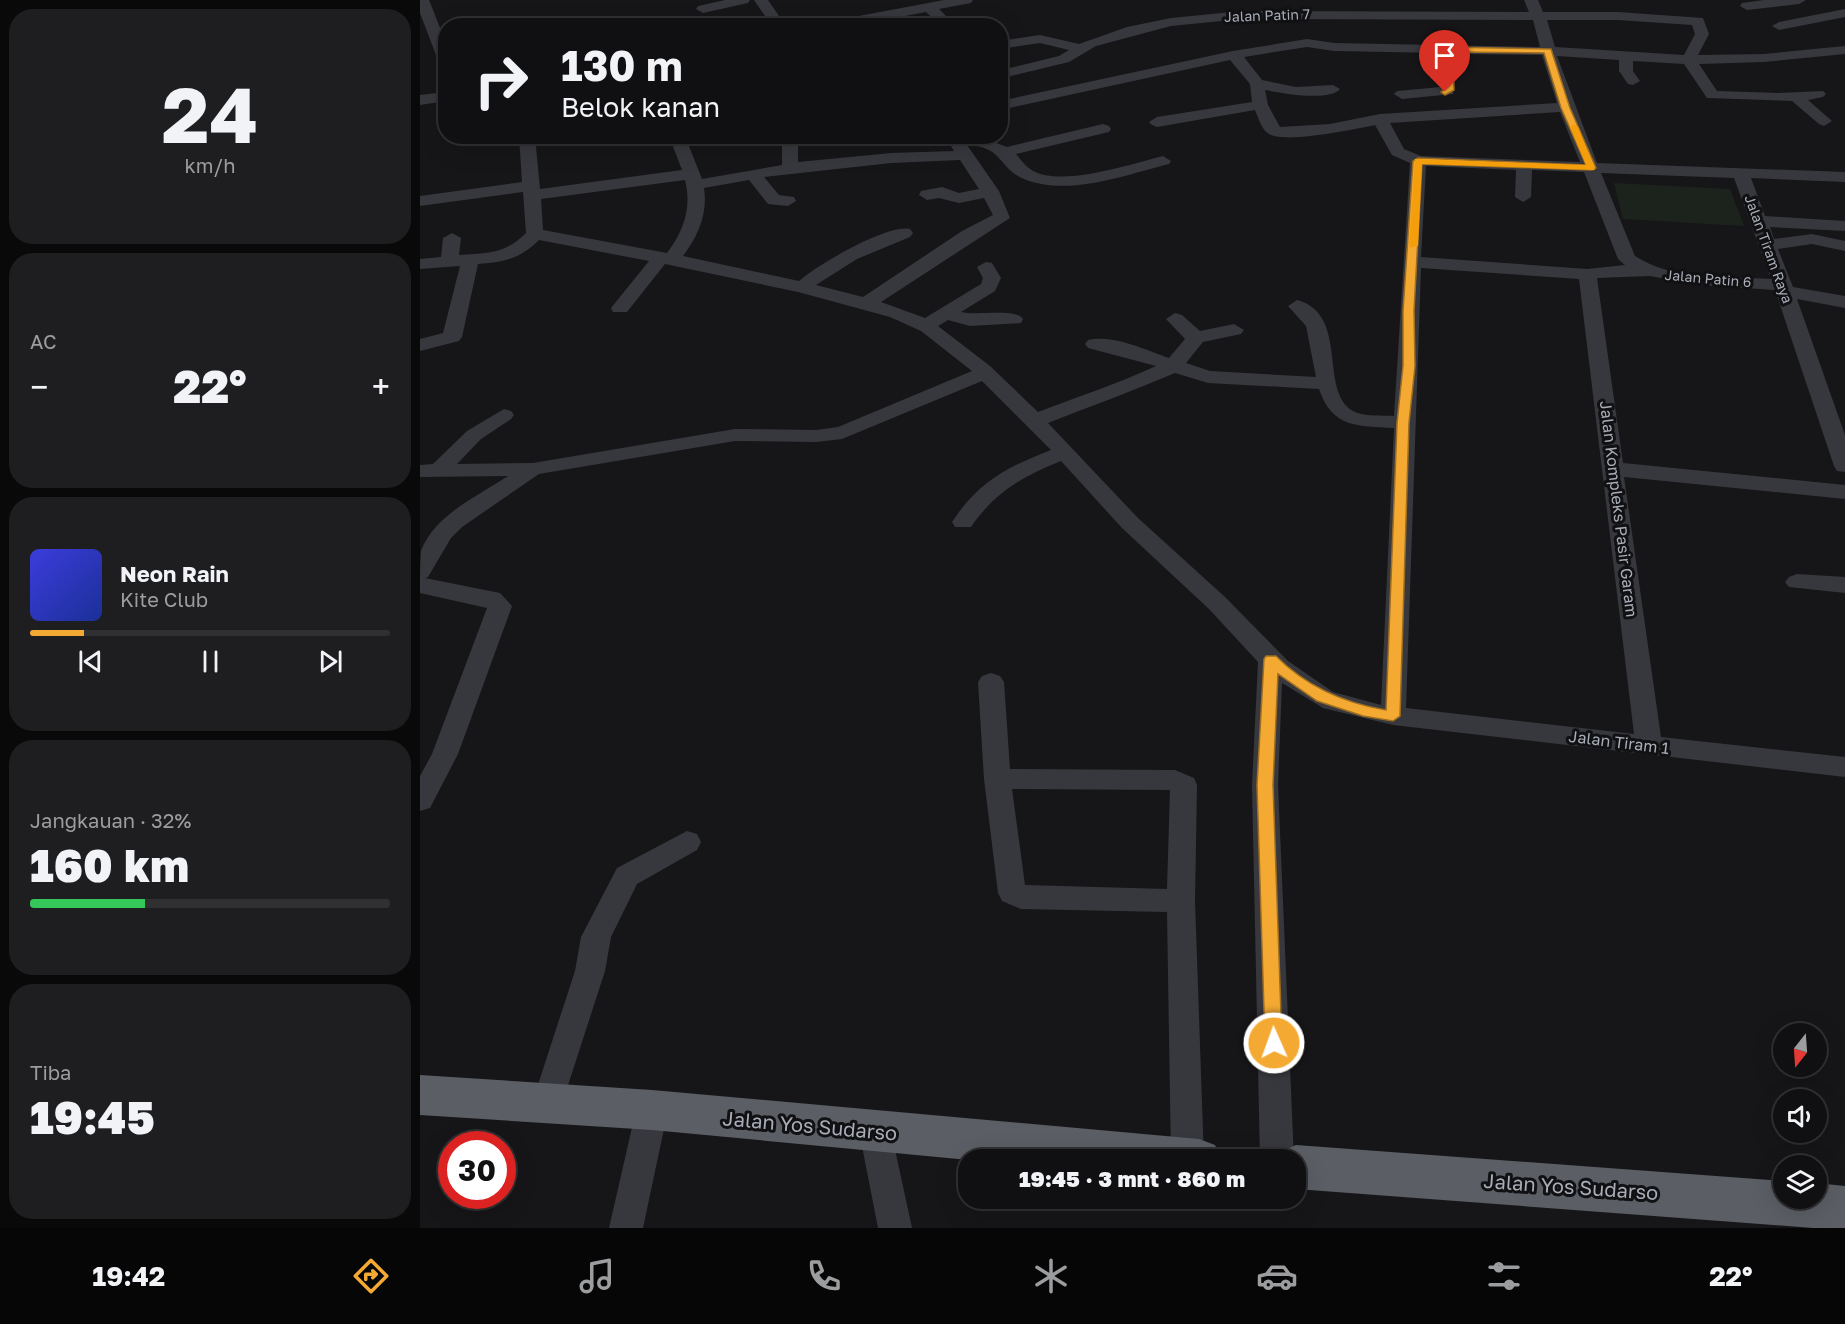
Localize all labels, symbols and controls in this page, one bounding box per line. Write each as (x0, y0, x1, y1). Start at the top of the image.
street label: Jalan Patin 7 (1224, 5, 1310, 25)
pin (1419, 30, 1470, 92)
icon: arrive (1428, 39, 1461, 72)
text: 130 m (561, 40, 683, 90)
icon: right (462, 42, 540, 120)
text: 24 (162, 67, 258, 160)
text: Belok kanan (561, 91, 720, 123)
text: km/h (185, 153, 235, 177)
street label: Jalan Tiram Raya (1742, 192, 1796, 306)
street label: Jalan Patin 6 (1664, 266, 1752, 290)
text: AC (30, 329, 57, 353)
text: 22° (173, 359, 247, 413)
text: − (30, 367, 48, 406)
text: + (372, 367, 390, 406)
street label: Jalan Kompleks Pasir Garam (1596, 400, 1642, 618)
text: Neon Rain (120, 560, 229, 587)
text: Kite Club (120, 587, 208, 611)
icon: previous (74, 645, 107, 678)
icon: pause (194, 645, 227, 678)
icon: next (314, 645, 347, 678)
street label: Jalan Tiram 1 (1568, 726, 1671, 758)
text: Jangkauan · 32% (30, 808, 191, 832)
text: 160 km (30, 838, 189, 892)
position arrow (1242, 1011, 1306, 1075)
north arrow (1773, 1023, 1827, 1077)
map controls (1773, 1023, 1827, 1209)
text: Tiba (30, 1060, 71, 1084)
button: sound (1773, 1089, 1827, 1143)
text: 19:45 (30, 1090, 155, 1144)
street label: Jalan Yos Sudarso (722, 1105, 898, 1145)
speed limit sign: 30 (438, 1131, 516, 1209)
button: layers (1773, 1155, 1827, 1209)
text: 19:45 · 3 mnt · 860 m (1019, 1165, 1245, 1192)
street label: Jalan Yos Sudarso (1483, 1168, 1659, 1204)
icon: directions (350, 1255, 392, 1297)
icon: music (576, 1255, 618, 1297)
icon: phone (803, 1255, 845, 1297)
icon: climate (1030, 1255, 1072, 1297)
icon: car (1256, 1255, 1298, 1297)
icon: filters (1483, 1255, 1525, 1297)
text: 19:42 (92, 1260, 165, 1292)
text: 22° (1709, 1260, 1753, 1292)

